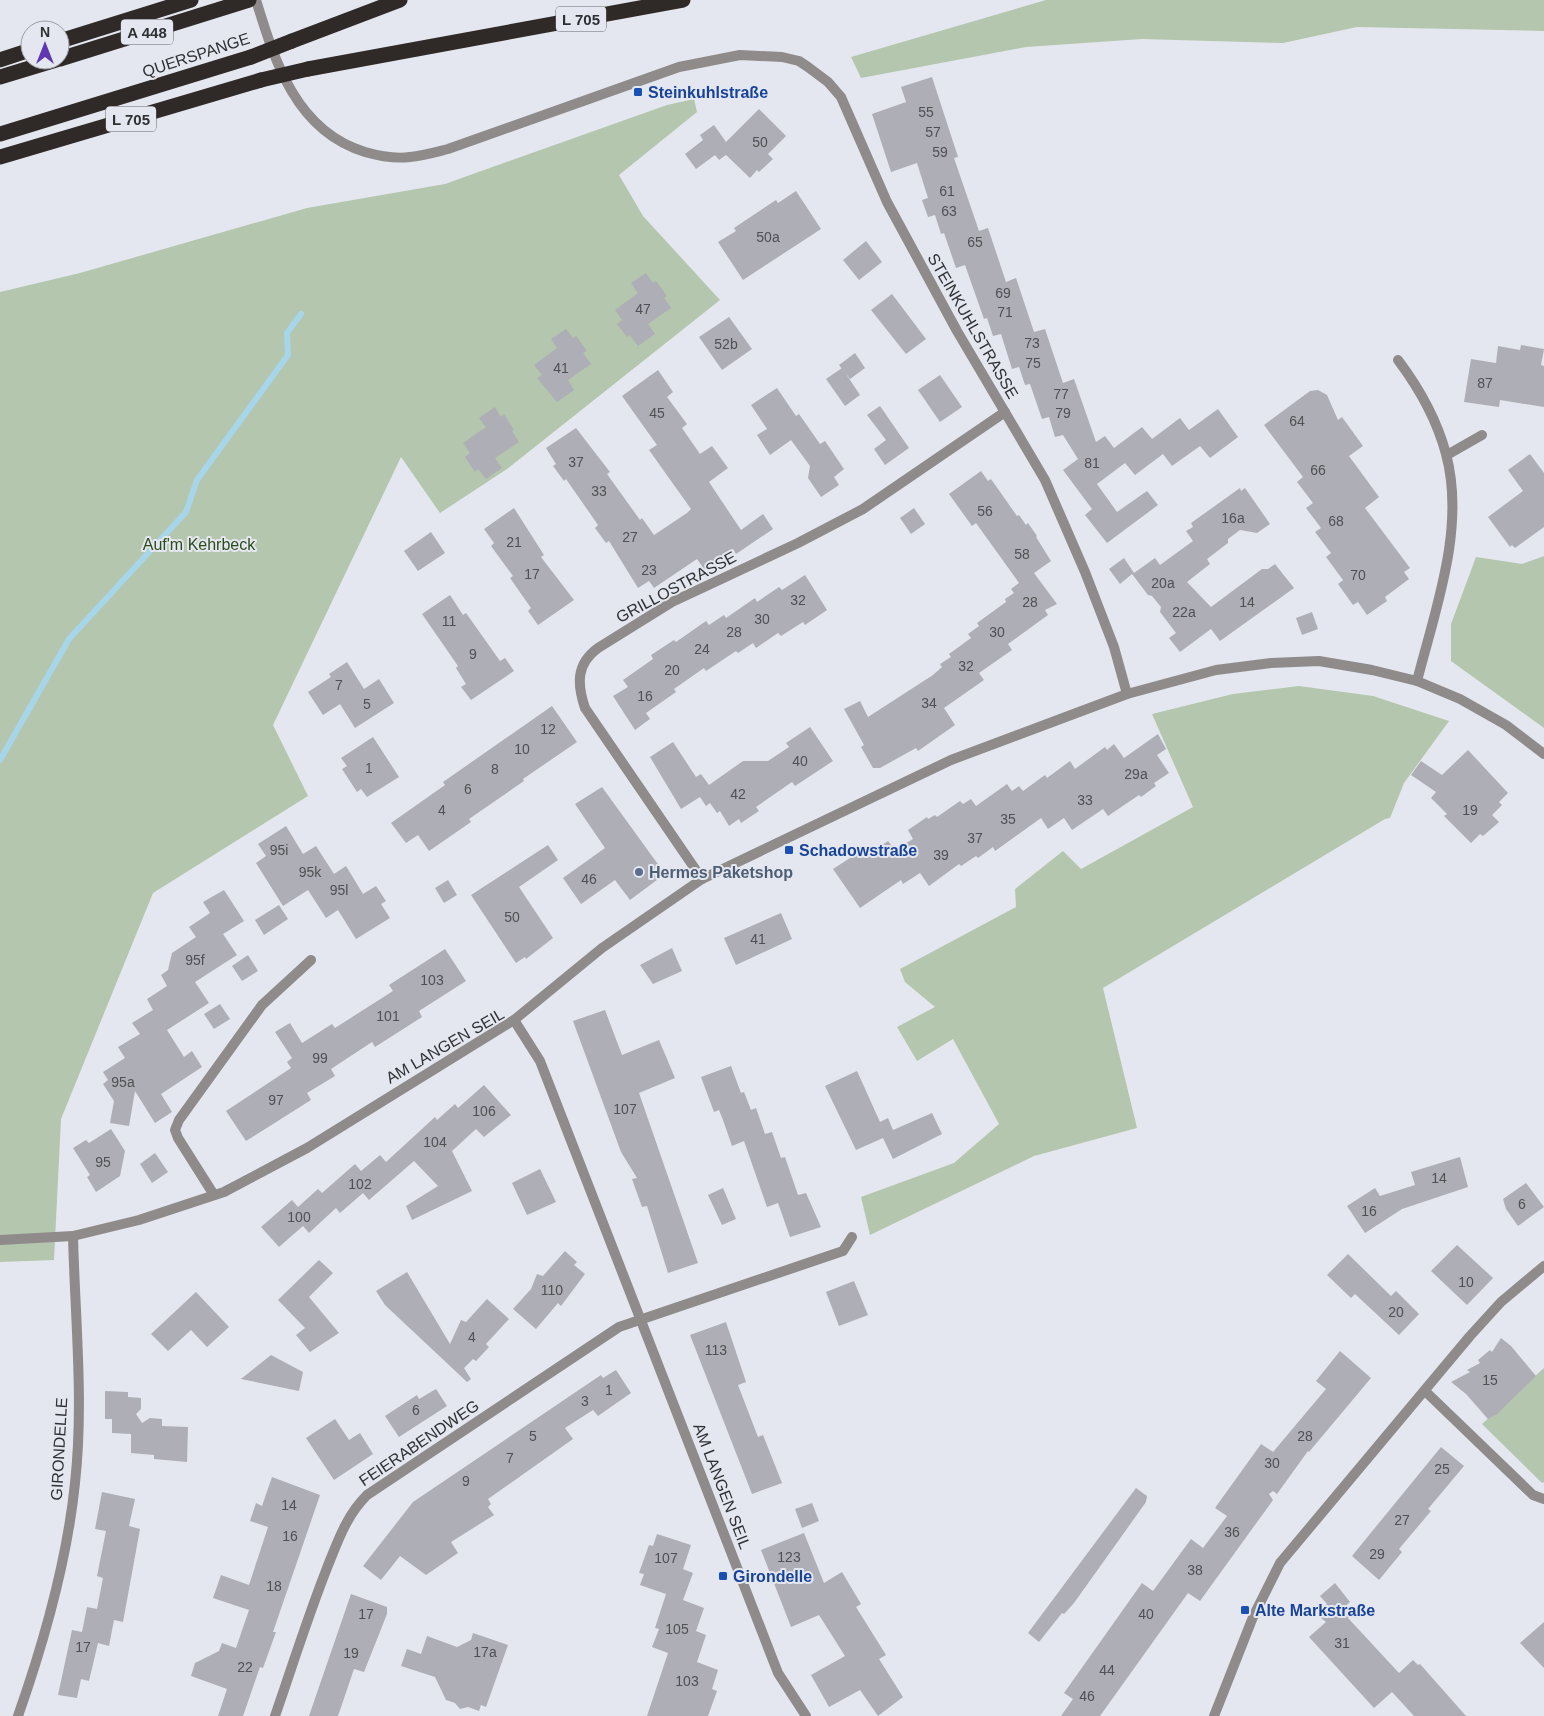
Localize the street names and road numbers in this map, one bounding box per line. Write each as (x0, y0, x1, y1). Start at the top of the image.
road number: L 705 (556, 6, 606, 32)
road number: A 448 (121, 20, 173, 44)
street label: QUERSPANGE (140, 30, 252, 80)
road number: L 705 (106, 106, 156, 132)
street label: STEINKUHLSTRASSE (925, 251, 1021, 401)
street label: GRILLOSTRASSE (613, 548, 739, 626)
street label: AM LANGEN SEIL (383, 1005, 507, 1087)
street label: GIRONDELLE (48, 1397, 70, 1501)
street label: FEIERABENDWEG (356, 1397, 482, 1489)
street label: AM LANGEN SEIL (690, 1421, 754, 1551)

